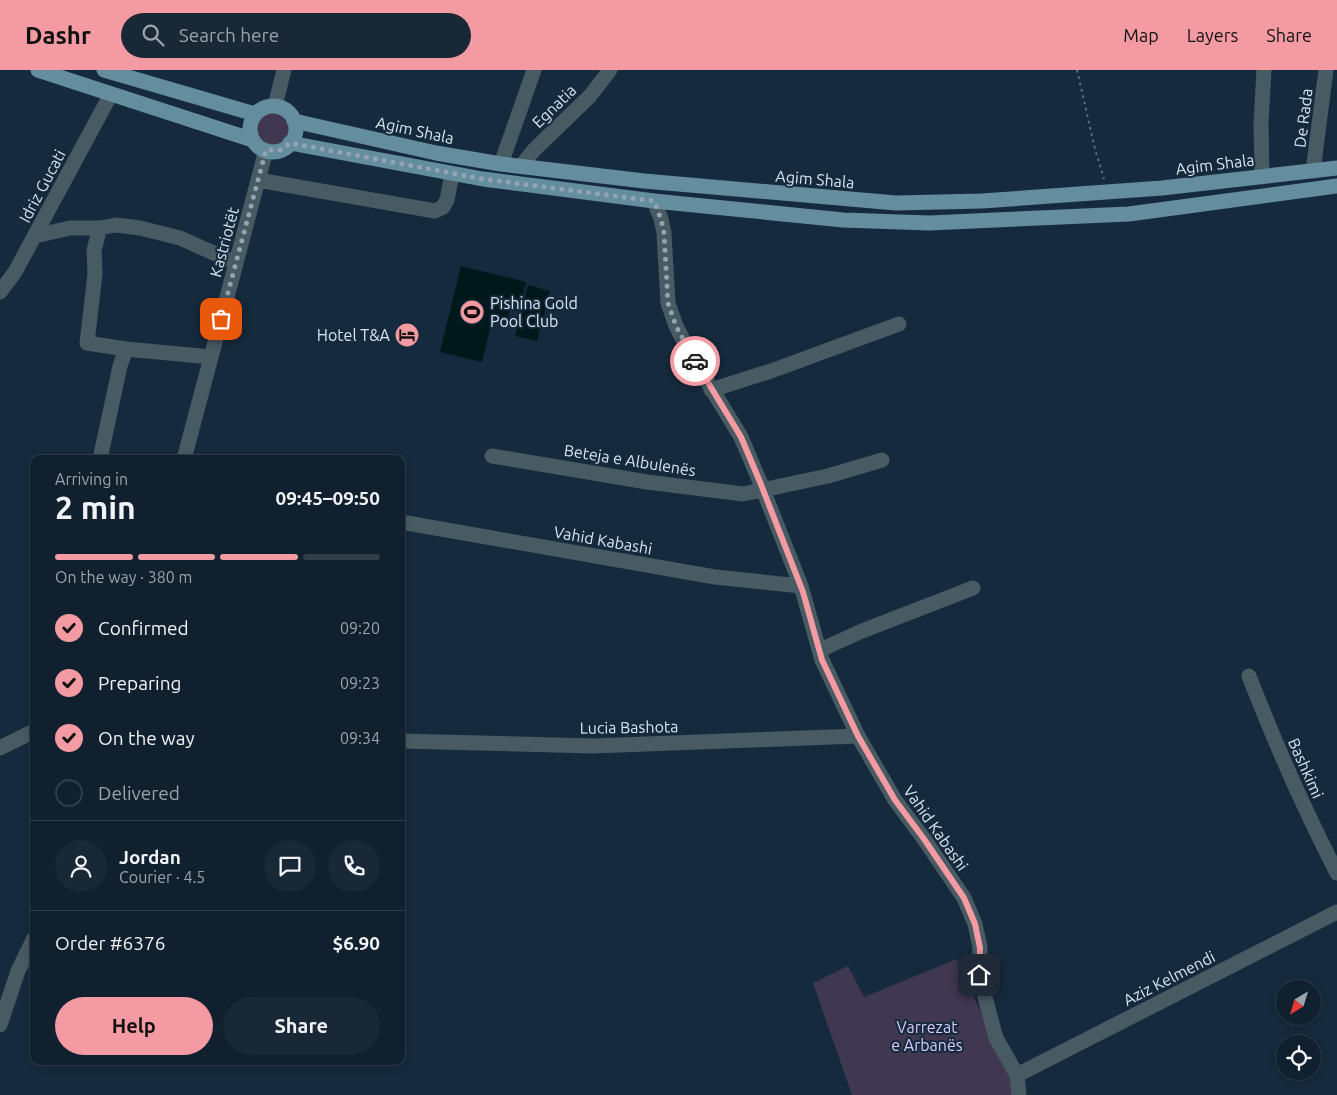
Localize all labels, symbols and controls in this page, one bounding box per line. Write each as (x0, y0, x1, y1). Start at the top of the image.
search box (121, 13, 471, 58)
icon: search (139, 21, 167, 49)
text: Dashr (25, 22, 91, 49)
text: Search here (179, 24, 279, 46)
text: Map (1123, 25, 1159, 45)
text: Layers (1187, 25, 1238, 45)
text: Share (1266, 25, 1312, 45)
street label: Egnatia (528, 81, 580, 131)
street label: De Rada (1290, 87, 1316, 149)
street label: Agim Shala (374, 113, 456, 147)
street label: Idriz Gucati (15, 146, 69, 226)
street label: Agim Shala (1175, 150, 1255, 178)
street label: Agim Shala (775, 167, 855, 191)
street label: Kastriotët (206, 204, 242, 279)
place label: Pishina Gold Pool Club (490, 294, 578, 330)
pin (200, 298, 242, 340)
sports icon: Pishina Gold Pool Club (459, 299, 485, 325)
icon: bag (207, 305, 235, 333)
hotel icon: Hotel T&A (394, 322, 420, 348)
place label: Hotel T&A (317, 326, 391, 344)
courier (670, 336, 720, 386)
icon: car (681, 347, 709, 375)
street label: Beteja e Albulenës (563, 441, 697, 479)
text: Arriving in (55, 470, 128, 488)
text: 09:45–09:50 (275, 487, 380, 509)
text: 2 min (55, 489, 136, 525)
street label: Vahid Kabashi (552, 522, 654, 558)
text: On the way · 380 m (55, 568, 192, 586)
icon: check (55, 614, 83, 642)
text: Confirmed (98, 617, 189, 639)
text: 09:20 (340, 619, 380, 637)
icon: check (55, 669, 83, 697)
text: Preparing (98, 672, 182, 694)
text: 09:23 (340, 674, 380, 692)
street label: Lucia Bashota (579, 717, 679, 737)
icon: check (55, 724, 83, 752)
text: On the way (98, 727, 195, 749)
text: 09:34 (340, 729, 380, 747)
street label: Bashkimi (1285, 735, 1327, 801)
text: Delivered (98, 782, 180, 804)
street label: Vahid Kabashi (900, 782, 972, 874)
button: person (55, 840, 107, 892)
button: chat (264, 840, 316, 892)
button: phone (328, 840, 380, 892)
text: Jordan (119, 846, 181, 868)
text: Courier · 4.5 (119, 868, 205, 886)
text: Order #6376 (55, 932, 165, 954)
text: $6.90 (332, 932, 380, 954)
street label: Aziz Kelmendi (1120, 947, 1218, 1009)
pin (958, 954, 1000, 996)
icon: home (965, 961, 993, 989)
north arrow (1276, 980, 1321, 1025)
map controls (1276, 980, 1321, 1080)
button: Help (55, 997, 213, 1055)
button: Share (223, 997, 380, 1055)
park label: Varrezat e Arbanës (891, 1018, 963, 1054)
button: locate (1276, 1035, 1321, 1080)

